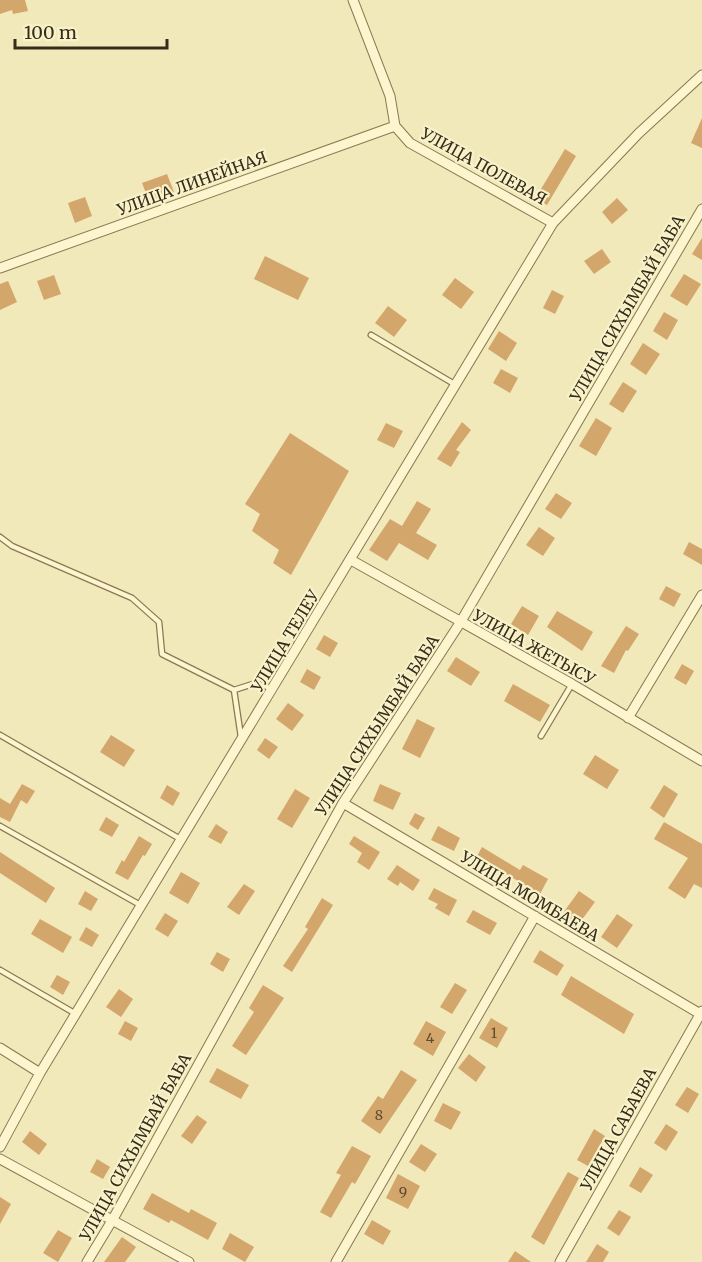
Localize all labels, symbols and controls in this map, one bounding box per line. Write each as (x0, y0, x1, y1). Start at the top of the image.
scale bar (15, 12, 166, 50)
text: 100 m (24, 21, 77, 44)
street label: УЛИЦА ПОЛЕВАЯ (417, 123, 550, 209)
street label: УЛИЦА ЛИНЕЙНАЯ (113, 147, 270, 220)
street label: УЛИЦА СИХЫМБАЙ БАБА (565, 211, 689, 406)
street label: УЛИЦА ТЕЛЕУ (246, 586, 324, 697)
street label: УЛИЦА ЖЕТЫСУ (469, 605, 599, 689)
street label: УЛИЦА СИХЫМБАЙ БАБА (310, 630, 443, 820)
street label: УЛИЦА МОМБАЕВА (456, 846, 604, 946)
house number: 1 (491, 1024, 497, 1042)
house number: 4 (426, 1029, 435, 1047)
street label: УЛИЦА СИХЫМБАЙ БАБА (74, 1049, 195, 1245)
street label: УЛИЦА САБАЕВА (575, 1063, 660, 1195)
house number: 8 (375, 1106, 383, 1124)
house number: 9 (399, 1183, 407, 1201)

